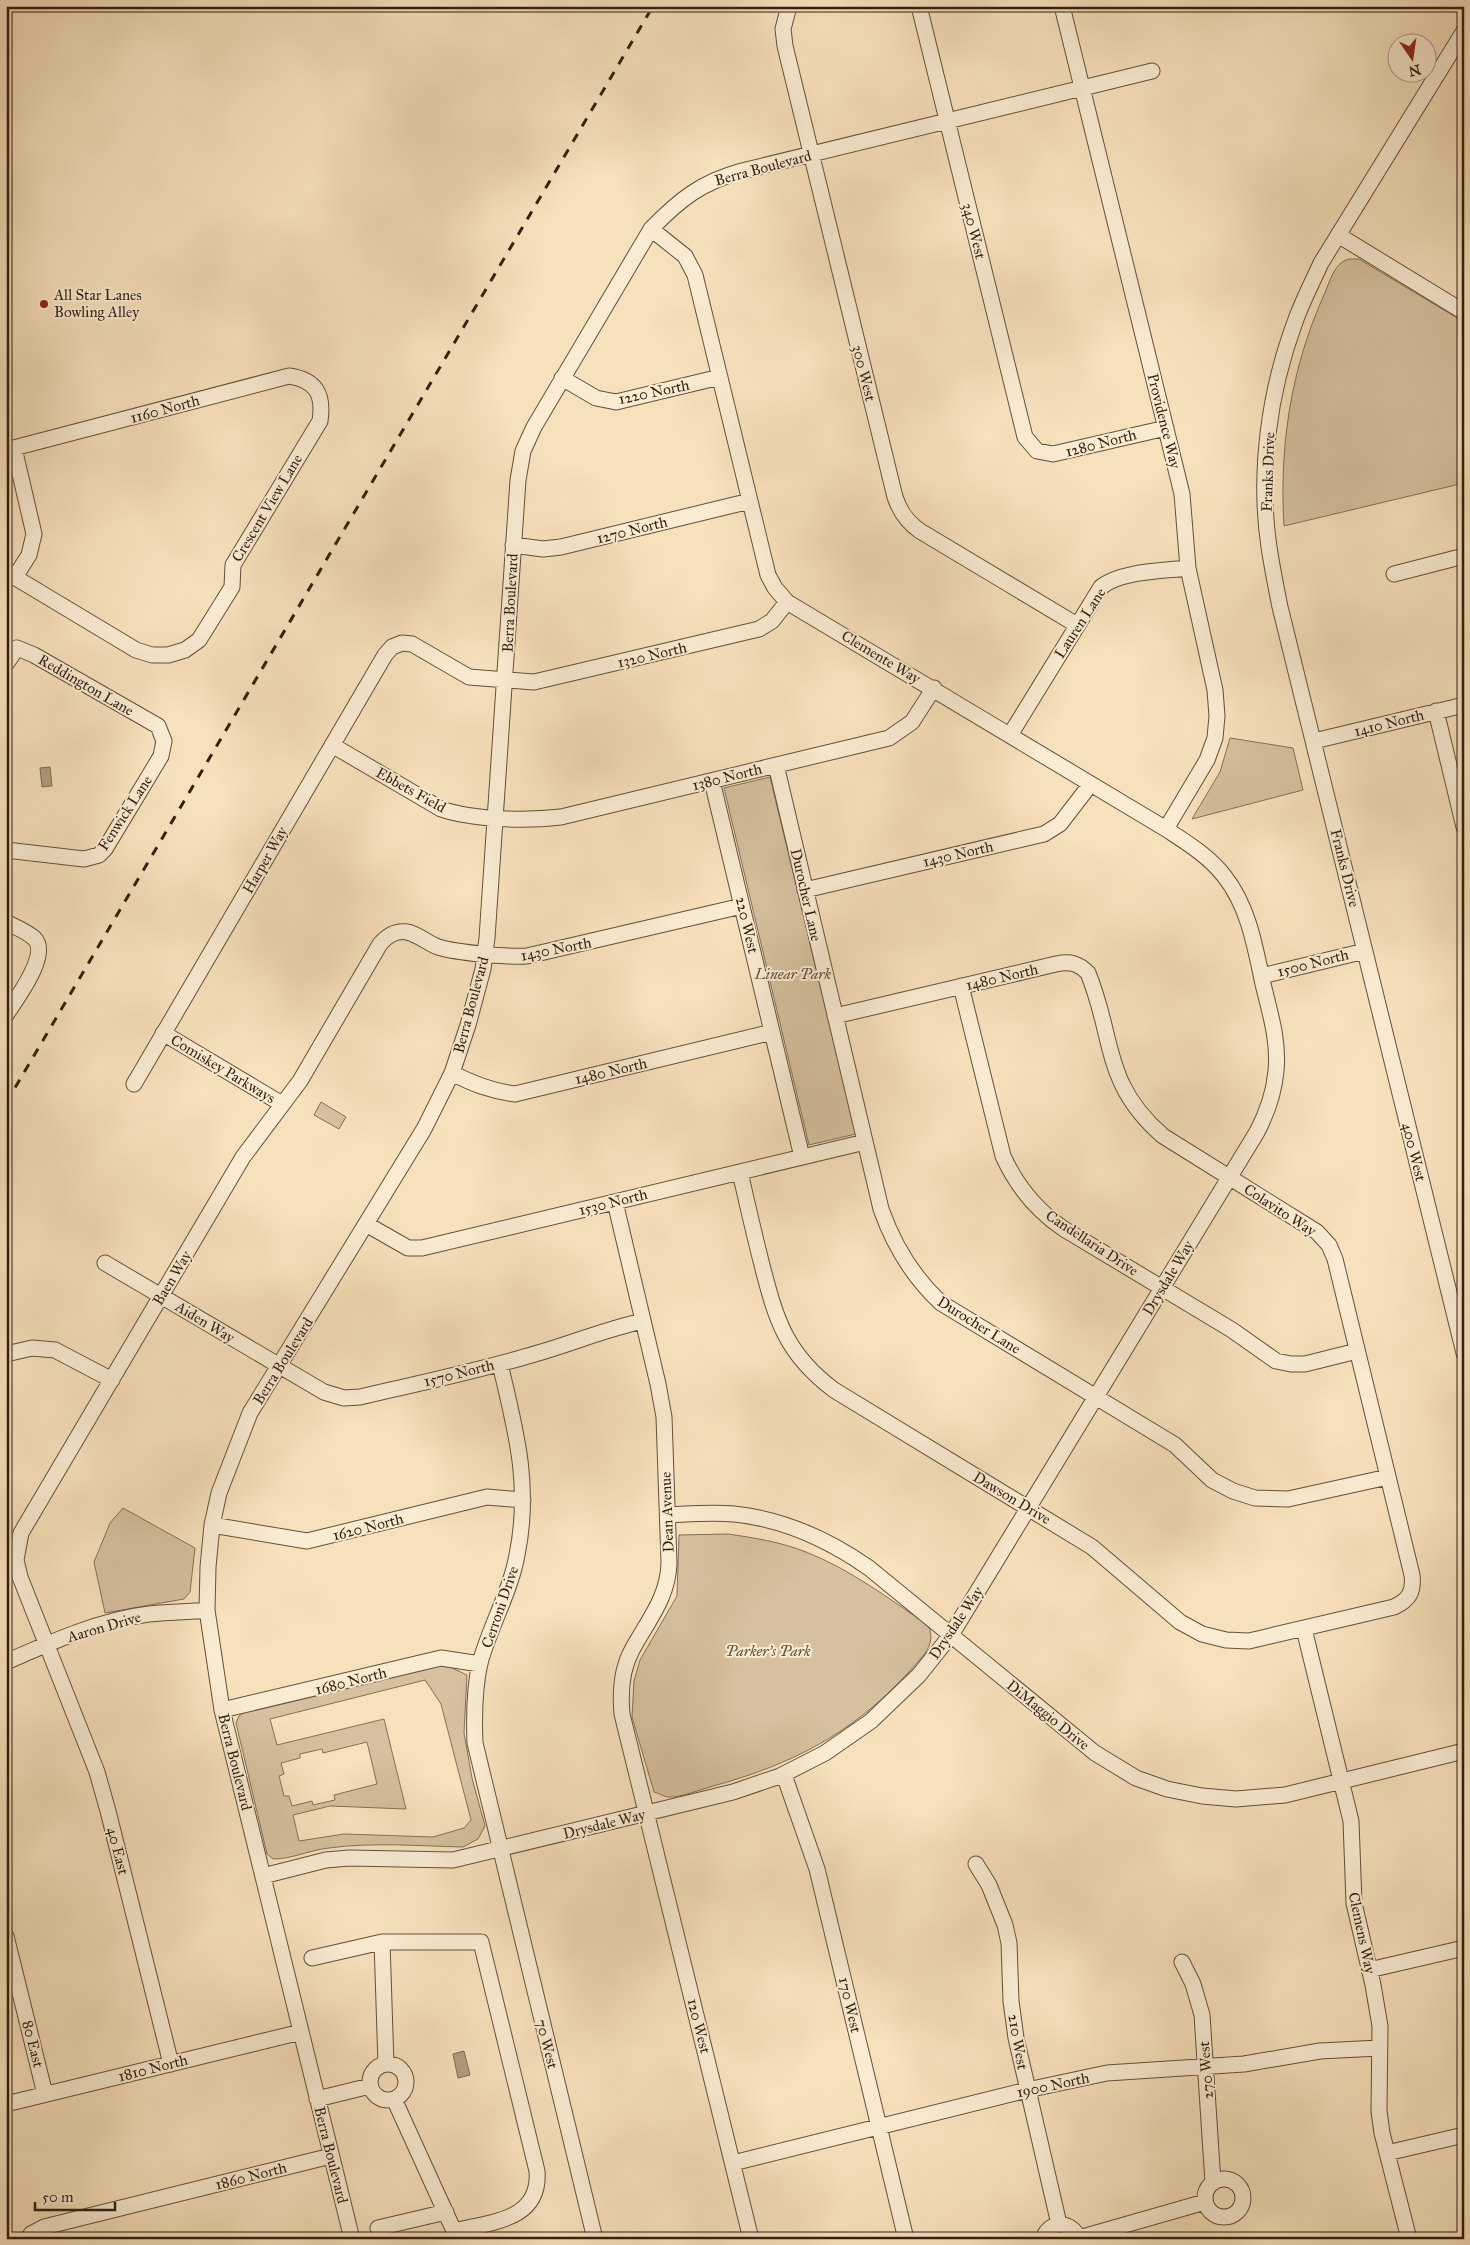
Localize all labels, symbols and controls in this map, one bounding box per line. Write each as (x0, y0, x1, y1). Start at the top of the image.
north arrow (1388, 32, 1438, 82)
text: N (1407, 61, 1423, 80)
street label: Berra Boulevard (713, 146, 814, 190)
street label: 340 West (958, 201, 990, 261)
place label: All Star Lanes Bowling Alley (53, 286, 142, 321)
marker: All Star Lanes Bowling Alley (38, 298, 50, 310)
street label: 300 West (848, 343, 880, 404)
street label: Providence Way (1143, 372, 1185, 471)
street label: 1220 North (617, 376, 692, 408)
street label: 1160 North (128, 391, 202, 427)
street label: 1280 North (1064, 425, 1139, 461)
street label: Franks Drive (1258, 432, 1278, 512)
street label: Crescent View Lane (228, 451, 306, 565)
street label: 1270 North (595, 512, 670, 547)
street label: Berra Boulevard (498, 552, 522, 653)
street label: Lauren Lane (1051, 584, 1109, 662)
street label: Clemente Way (838, 626, 925, 688)
street label: 1320 North (616, 638, 689, 672)
street label: Reddington Lane (35, 650, 137, 720)
street label: 1410 North (1352, 705, 1426, 740)
street label: 1380 North (690, 759, 764, 794)
street label: Ebbets Field (373, 763, 450, 817)
street label: Fenwick Lane (94, 772, 156, 854)
street label: Harper Way (239, 823, 292, 897)
street label: Franks Drive (1327, 827, 1363, 909)
street label: 1430 North (921, 837, 996, 871)
street label: Durocher Lane (787, 847, 825, 943)
street label: 220 West (732, 895, 762, 956)
street label: 1430 North (519, 933, 594, 965)
street label: 1500 North (1275, 945, 1351, 981)
street label: Berra Boulevard (449, 954, 493, 1055)
street label: 1480 North (964, 960, 1041, 994)
park label: Linear Park (754, 965, 832, 983)
street label: Comiskey Parkways (167, 1031, 279, 1107)
street label: 1480 North (573, 1054, 650, 1088)
street label: 400 West (1398, 1121, 1430, 1184)
street label: Colavito Way (1241, 1180, 1320, 1240)
street label: 1530 North (577, 1185, 650, 1219)
street label: Candellaria Drive (1042, 1206, 1142, 1280)
street label: Drysdale Way (1139, 1237, 1198, 1319)
street label: Baen Way (149, 1247, 196, 1309)
street label: Durocher Lane (934, 1292, 1024, 1358)
street label: Aiden Way (171, 1297, 239, 1347)
street label: Berra Boulevard (249, 1314, 317, 1408)
street label: 1570 North (422, 1355, 497, 1390)
street label: Dawson Drive (970, 1468, 1054, 1528)
street label: Dean Avenue (657, 1471, 677, 1553)
street label: 1620 North (331, 1509, 406, 1544)
street label: Cerroni Drive (478, 1564, 522, 1650)
street label: Drysdale Way (925, 1582, 987, 1663)
street label: Aaron Drive (64, 1608, 143, 1646)
park label: Parker's Park (725, 1642, 811, 1660)
street label: 1680 North (313, 1663, 389, 1699)
street label: DiMaggio Drive (1003, 1676, 1093, 1754)
street label: Berra Boulevard (214, 1712, 256, 1813)
street label: Drysdale Way (561, 1805, 648, 1843)
street label: 40 East (103, 1825, 133, 1877)
street label: Clemens Way (1345, 1891, 1380, 1976)
street label: 170 West (835, 1975, 865, 2035)
street label: 120 West (683, 1997, 715, 2056)
street label: 210 West (1004, 2013, 1032, 2072)
street label: 70 West (532, 2017, 562, 2071)
street label: 80 East (18, 2019, 48, 2070)
street label: 270 West (1195, 2040, 1217, 2099)
street label: 1810 North (116, 2051, 190, 2085)
street label: 1900 North (1015, 2068, 1092, 2101)
street label: Berra Boulevard (310, 2105, 352, 2206)
street label: 1860 North (213, 2158, 289, 2194)
scale bar (35, 2180, 115, 2212)
text: 50 m (42, 2188, 74, 2206)

